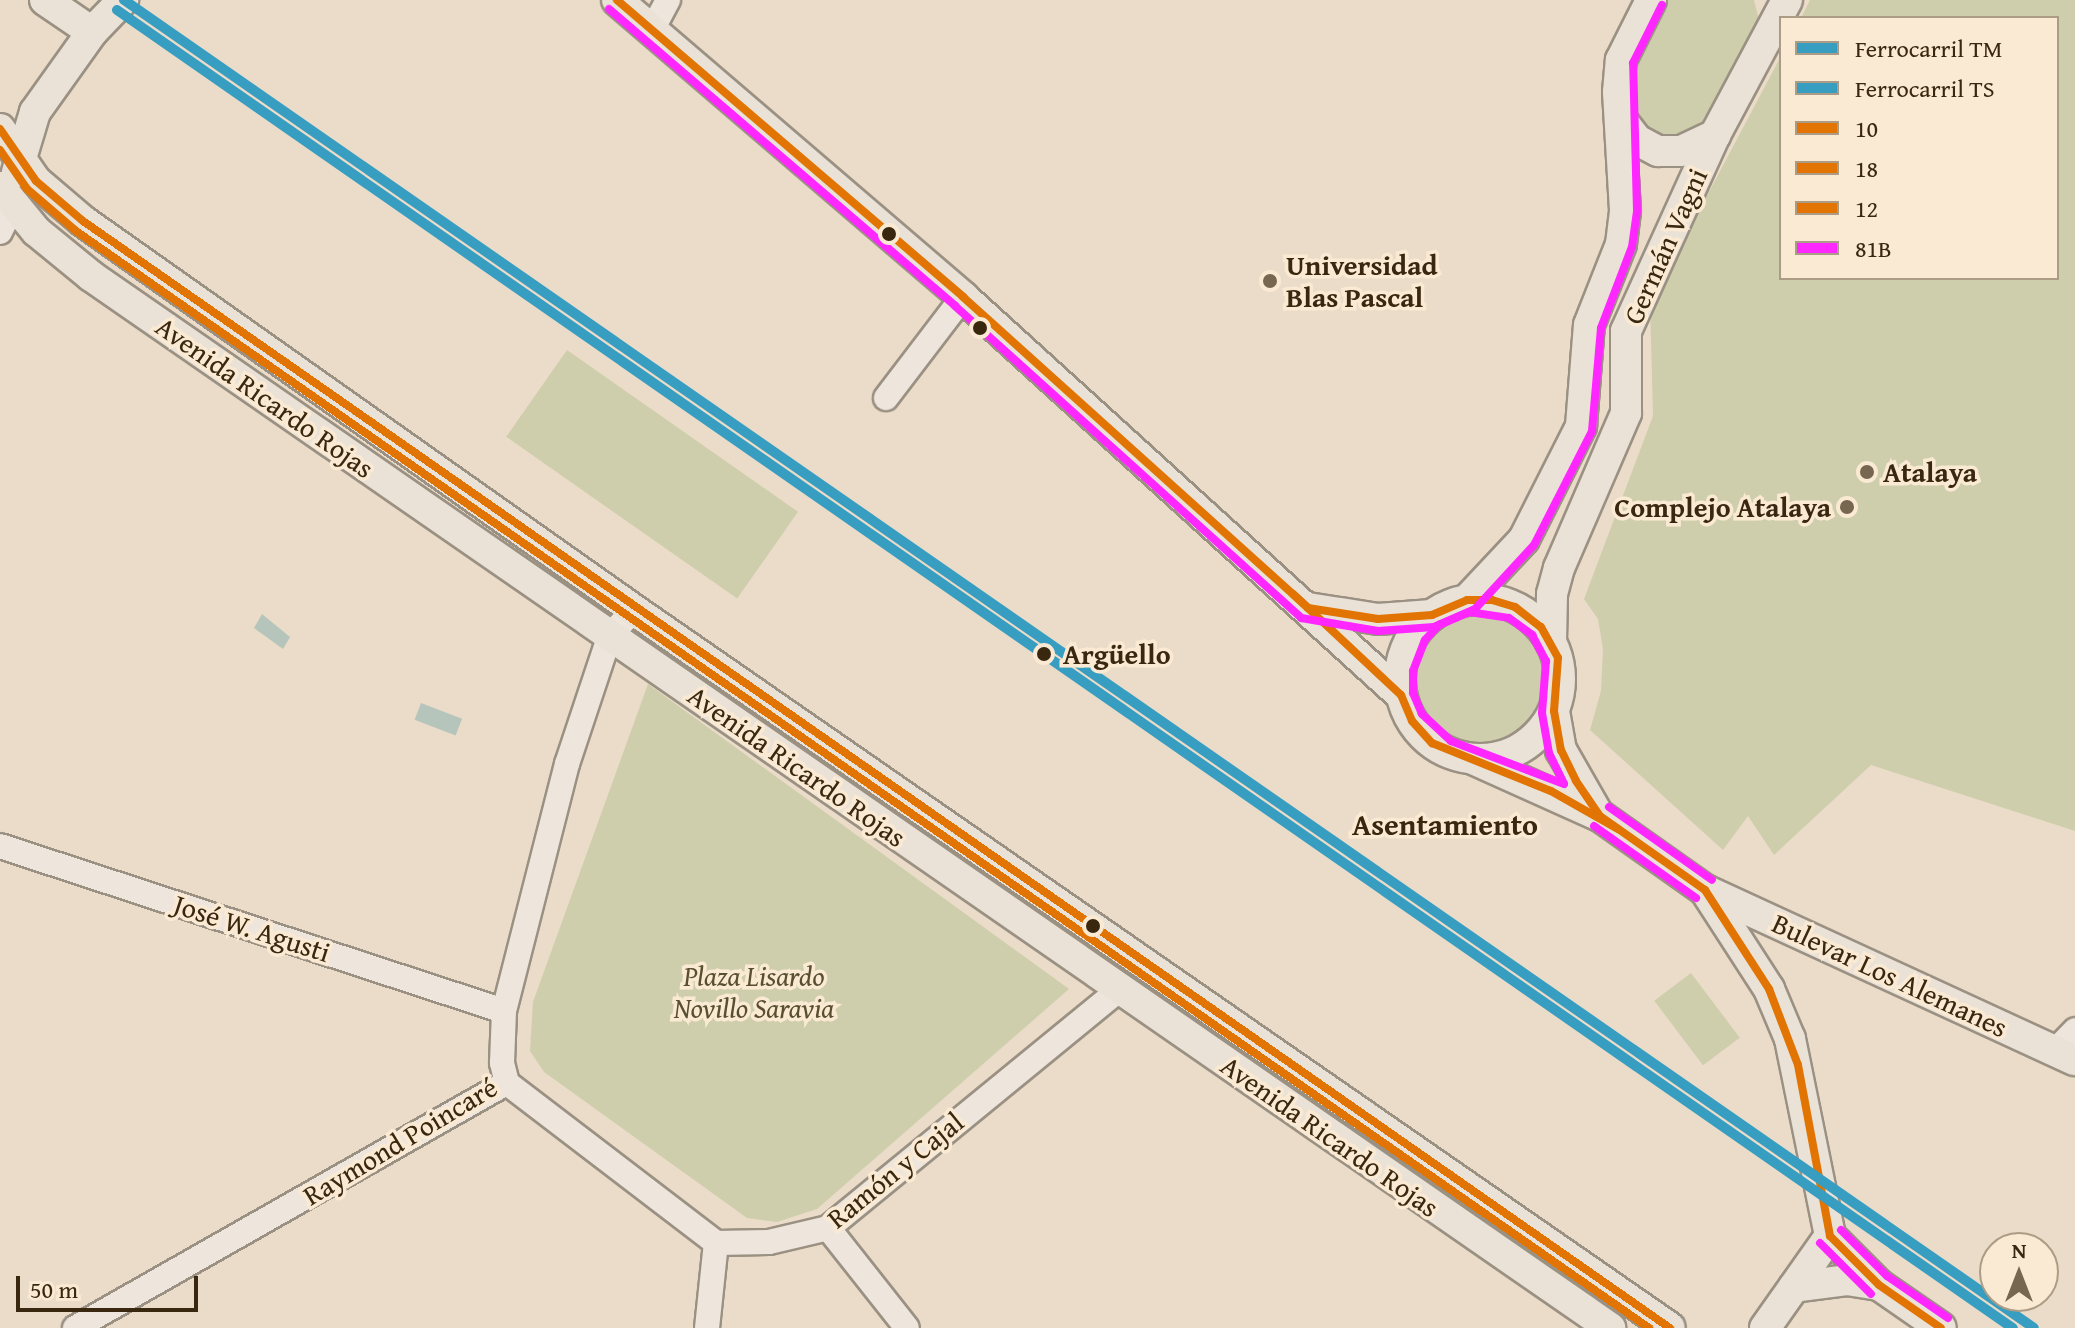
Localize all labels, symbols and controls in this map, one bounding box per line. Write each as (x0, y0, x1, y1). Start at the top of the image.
legend (1779, 16, 2059, 280)
text: Ferrocarril TM (1855, 31, 2002, 66)
text: Ferrocarril TS (1855, 71, 1994, 106)
text: 10 (1855, 111, 1878, 146)
text: 18 (1855, 151, 1878, 186)
street label: Germán Vagni (1616, 163, 1714, 329)
text: 12 (1855, 191, 1878, 226)
unlabelled marker (881, 226, 897, 242)
text: 81B (1855, 231, 1892, 266)
place label: Universidad Blas Pascal (1286, 248, 1438, 314)
marker: Universidad Blas Pascal (1261, 272, 1279, 290)
street label: Avenida Ricardo Rojas (149, 309, 381, 485)
unlabelled marker (972, 320, 988, 336)
place label: Atalaya (1883, 455, 1977, 489)
marker: Atalaya (1858, 463, 1876, 481)
place label: Complejo Atalaya (1614, 490, 1831, 524)
marker: Complejo Atalaya (1838, 498, 1856, 516)
place label: Argüello (1063, 637, 1171, 671)
marker: Argüello (1032, 642, 1056, 666)
street label: Avenida Ricardo Rojas (681, 678, 913, 854)
district label: Asentamiento (1352, 806, 1538, 842)
street label: José W. Agusti (170, 887, 334, 969)
street label: Bulevar Los Alemanes (1767, 906, 2013, 1044)
unlabelled marker (1085, 918, 1101, 934)
park label: Plaza Lisardo Novillo Saravia (674, 959, 834, 1025)
street label: Avenida Ricardo Rojas (1214, 1048, 1446, 1224)
street label: Raymond Poincaré (297, 1070, 503, 1212)
street label: Ramón y Cajal (820, 1105, 970, 1235)
north arrow (1979, 1232, 2059, 1312)
text: N (2012, 1234, 2026, 1266)
scale bar (20, 1260, 202, 1310)
text: 50 m (30, 1272, 78, 1307)

